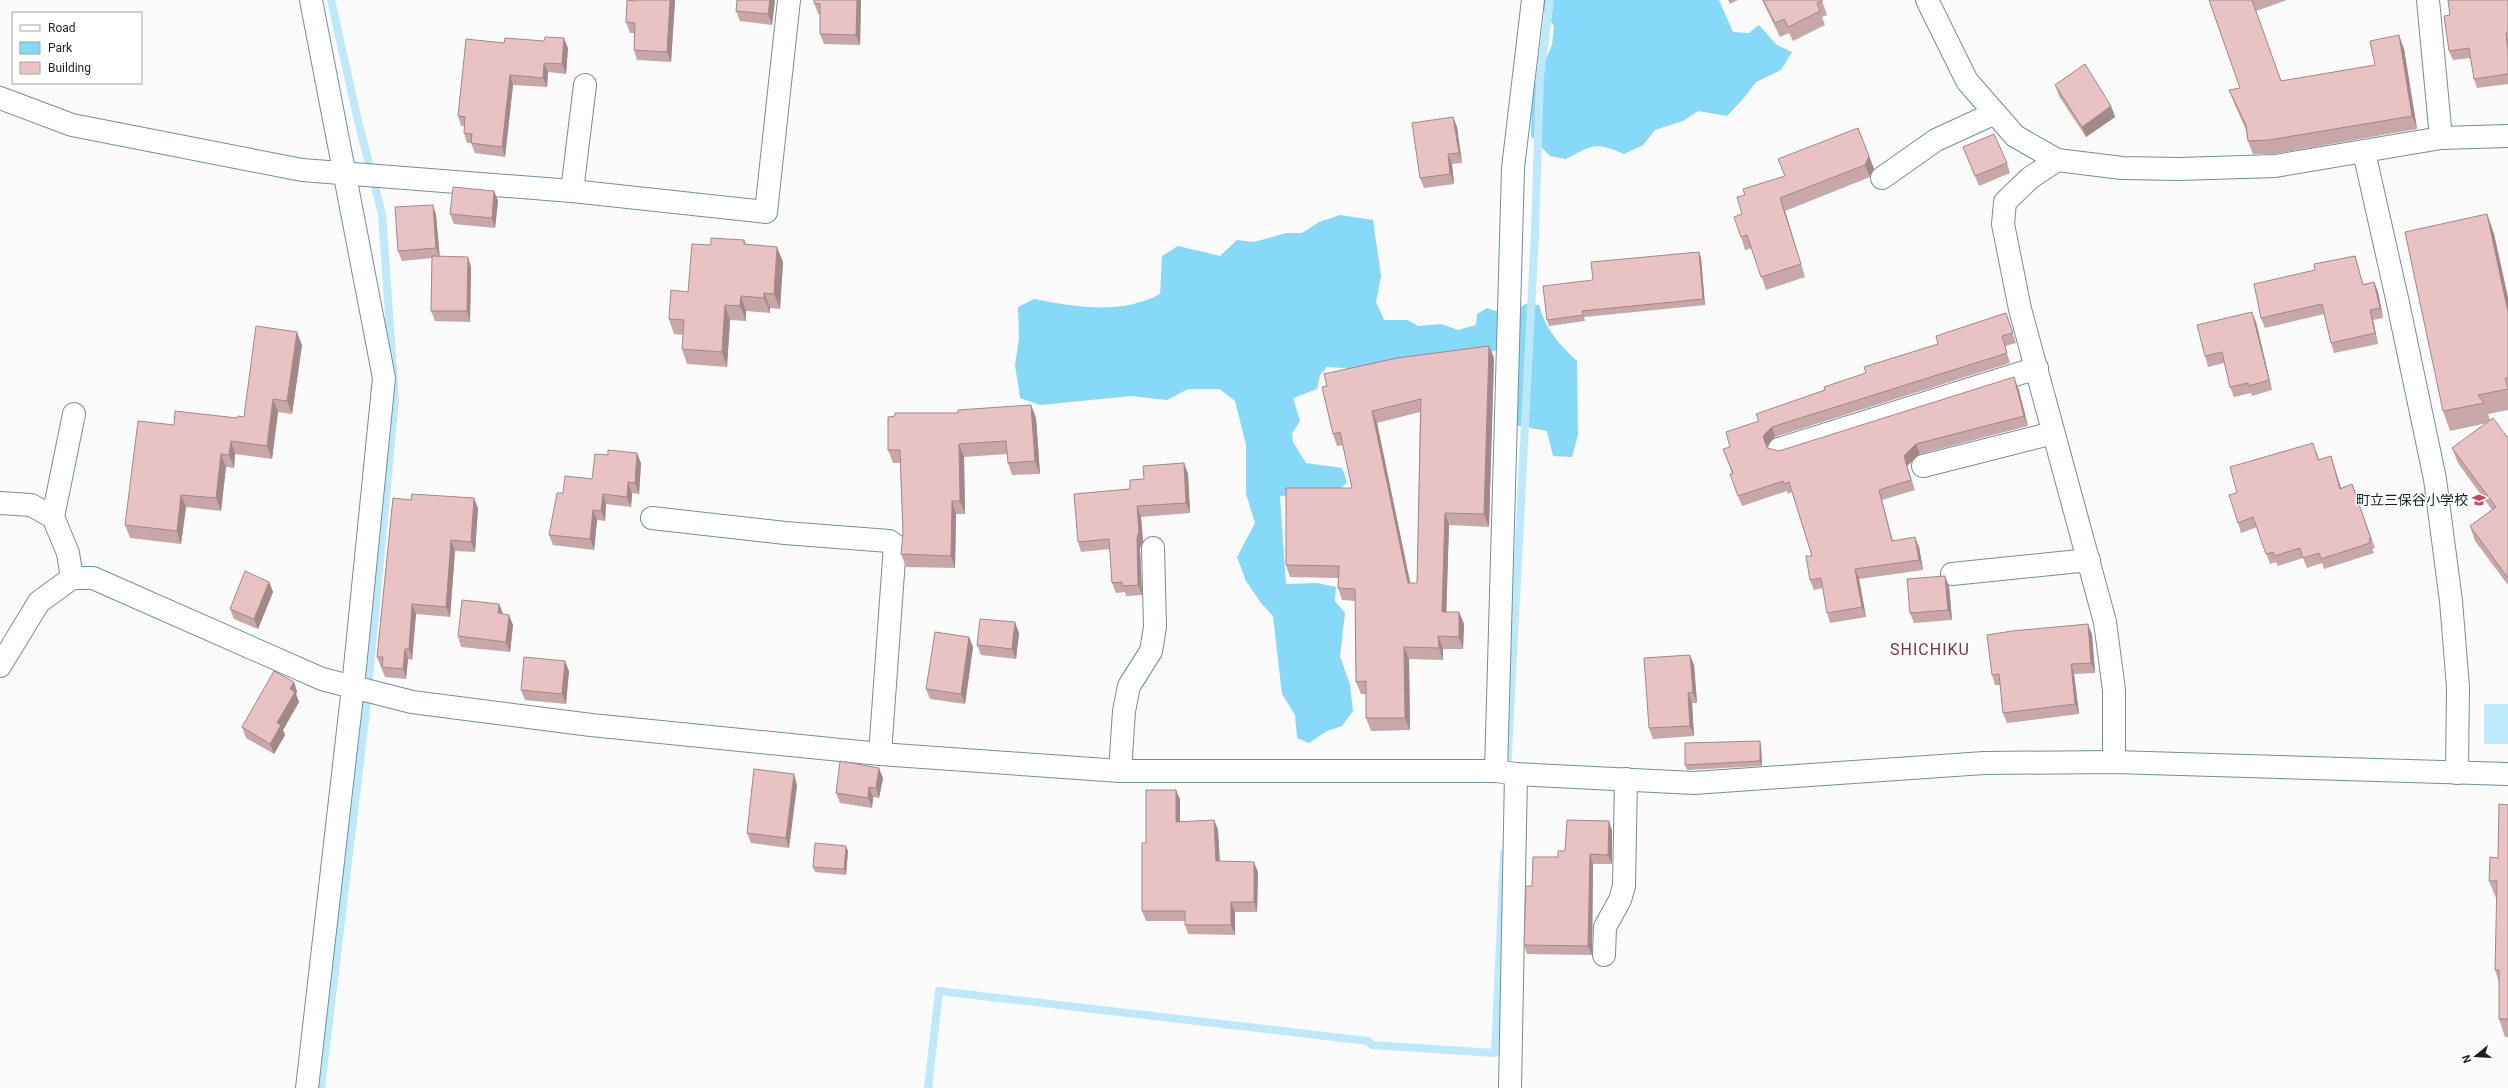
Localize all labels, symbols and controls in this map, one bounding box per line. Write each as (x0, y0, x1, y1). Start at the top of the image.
legend (12, 12, 142, 84)
text: Road (48, 21, 76, 35)
text: Park (48, 41, 73, 55)
text: Building (48, 61, 91, 75)
place label: 町立三保谷小学校 (2356, 492, 2468, 508)
school or university icon: 町立三保谷小学校 (2471, 492, 2487, 508)
district label: SHICHIKU (1890, 640, 1970, 659)
north arrow (2456, 1036, 2496, 1076)
text: N (2460, 1053, 2474, 1065)

